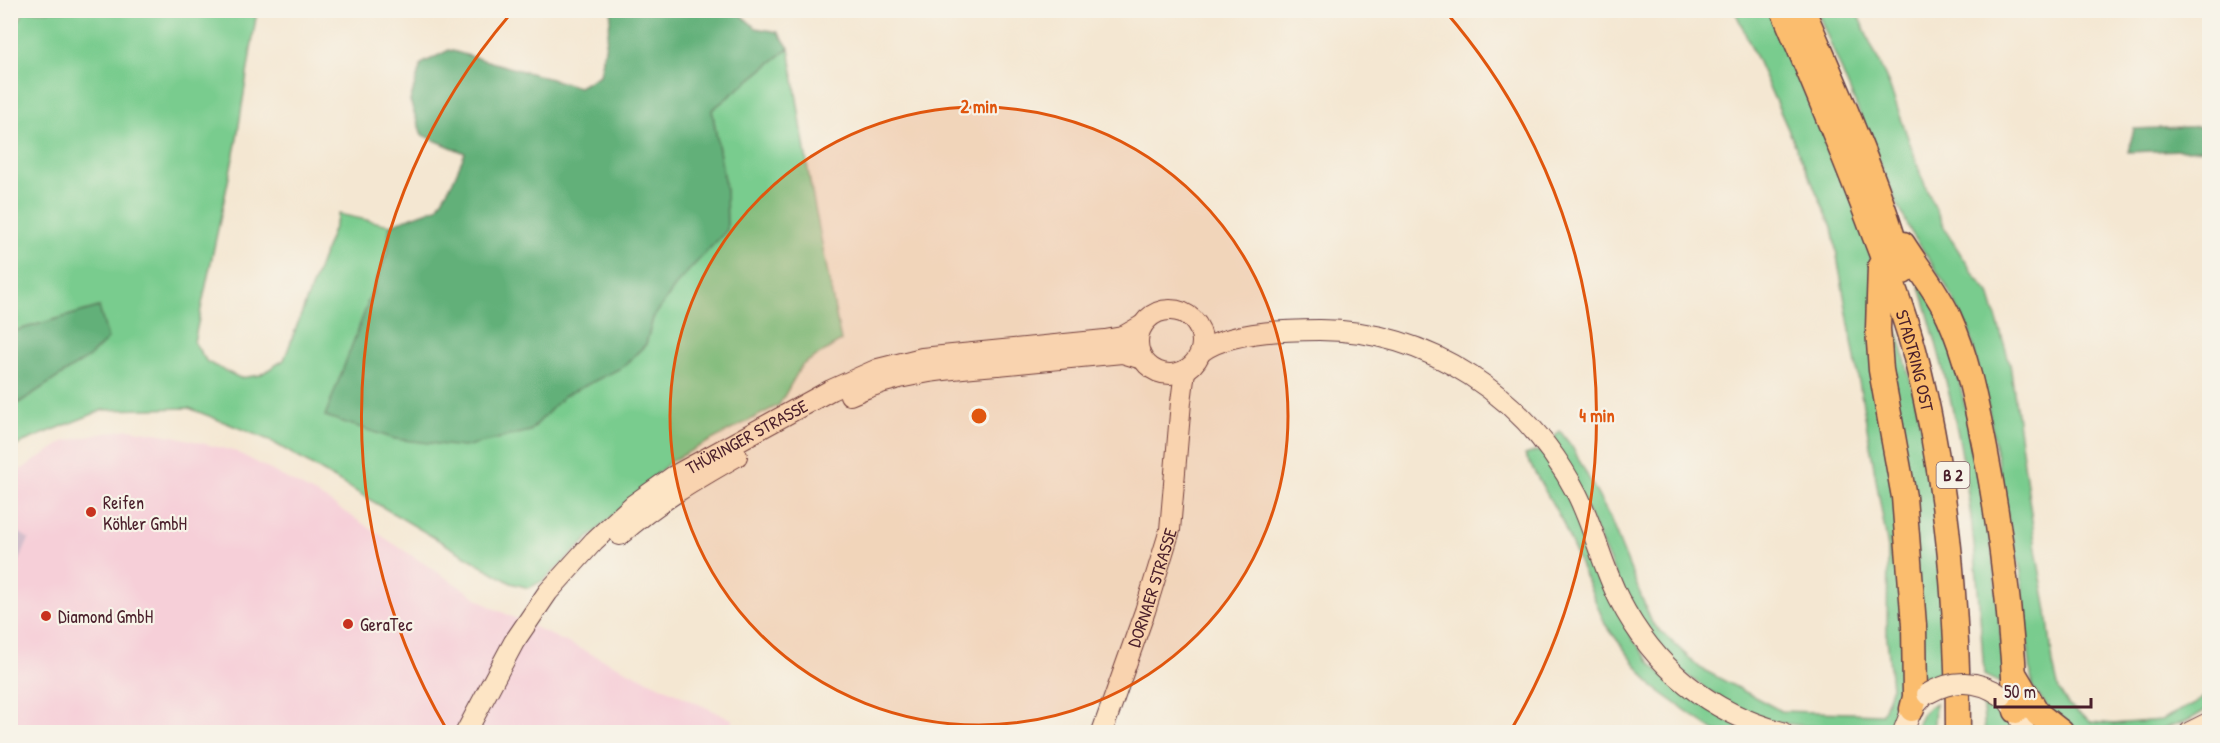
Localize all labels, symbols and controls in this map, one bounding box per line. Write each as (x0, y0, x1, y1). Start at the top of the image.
text: 2 min (961, 94, 997, 119)
street label: STADTRING OST (1890, 306, 1941, 414)
street label: THÜRINGER STRASSE (681, 393, 812, 480)
text: 4 min (1579, 403, 1615, 428)
centre of rings (969, 406, 989, 426)
road number: B 2 (1936, 462, 1970, 488)
place label: Reifen Köhler GmbH (103, 490, 187, 536)
marker: Reifen Köhler GmbH (84, 505, 98, 519)
street label: DORNAER STRASSE (1121, 525, 1182, 650)
place label: Diamond GmbH (58, 604, 153, 629)
marker: Diamond GmbH (39, 609, 53, 623)
place label: GeraTec (360, 612, 412, 637)
marker: GeraTec (341, 617, 355, 631)
scale bar (1995, 671, 2091, 709)
text: 50 m (2004, 679, 2036, 704)

